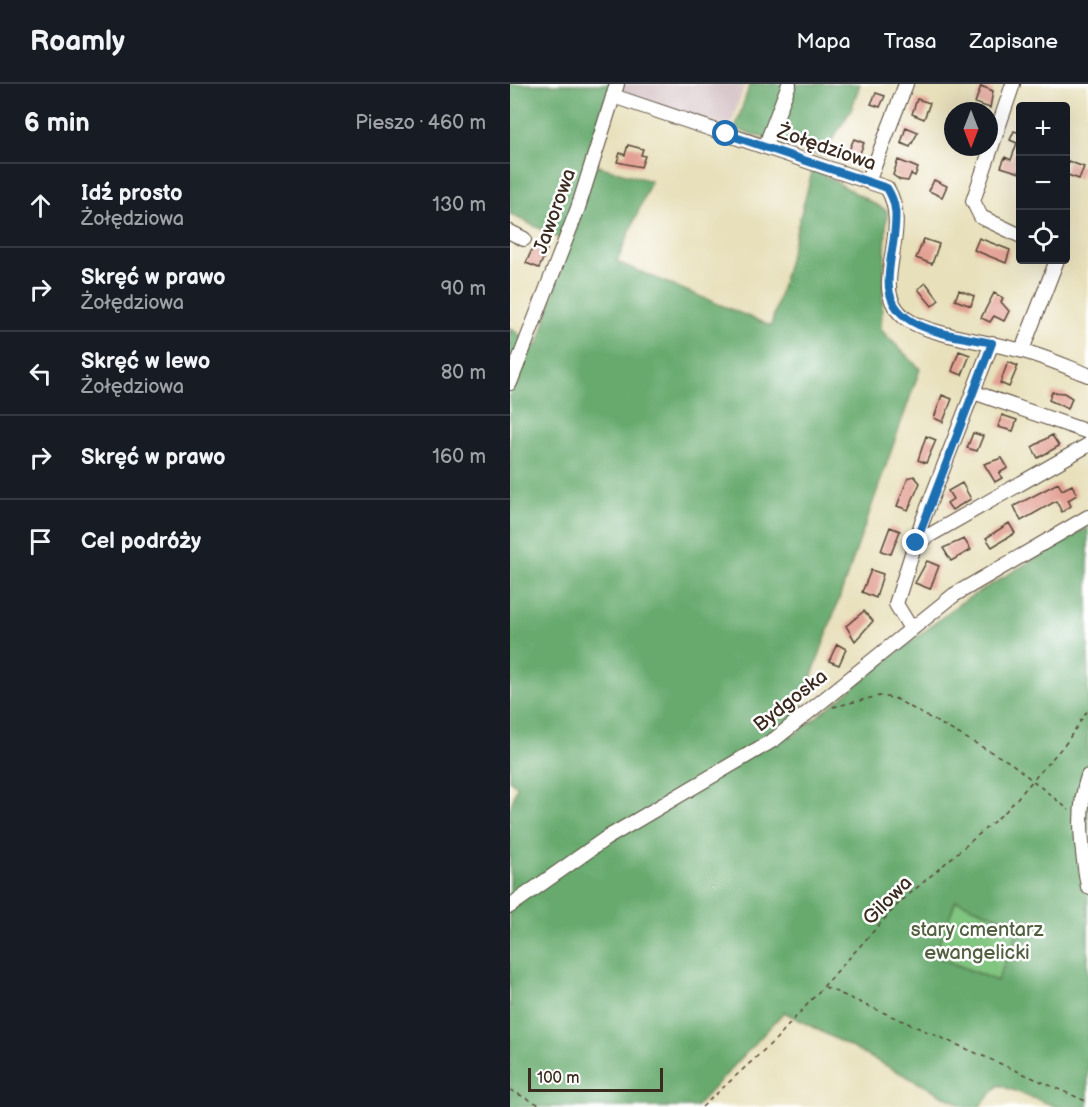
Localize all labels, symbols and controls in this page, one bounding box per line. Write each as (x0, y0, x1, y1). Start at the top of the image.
text: Roamly (30, 25, 125, 58)
text: Mapa (797, 29, 851, 54)
text: Trasa (884, 29, 937, 54)
text: Zapisane (970, 29, 1058, 54)
north arrow (944, 102, 998, 156)
map controls (1016, 102, 1070, 264)
button: + (1016, 102, 1070, 156)
text: 6 min (24, 108, 90, 139)
text: Pieszo · 460 m (355, 111, 486, 135)
street label: Żołędziowa (773, 119, 880, 176)
route start (712, 120, 738, 146)
button: − (1016, 156, 1070, 210)
street label: Jaworowa (528, 166, 581, 257)
text: Idź prosto (81, 180, 183, 207)
icon: ahead (24, 189, 57, 222)
text: 130 m (432, 193, 486, 217)
text: Żołędziowa (81, 207, 184, 231)
button: locate (1016, 210, 1070, 264)
text: Skręć w prawo (81, 264, 226, 291)
icon: right (24, 273, 57, 306)
text: 90 m (441, 277, 486, 301)
text: Żołędziowa (81, 291, 184, 315)
text: Skręć w lewo (81, 348, 210, 375)
icon: left (24, 357, 57, 390)
text: 80 m (441, 361, 486, 385)
text: Żołędziowa (81, 375, 184, 399)
icon: right (24, 441, 57, 474)
text: Skręć w prawo (81, 444, 226, 471)
text: 160 m (432, 445, 486, 469)
icon: arrive (24, 525, 57, 558)
text: Cel podróży (81, 528, 201, 555)
route end (902, 529, 928, 555)
street label: Bydgoska (749, 664, 832, 737)
street label: Gilowa (858, 871, 917, 930)
park label: stary cmentarz ewangelicki (911, 918, 1044, 965)
scale bar (528, 1065, 663, 1092)
text: 100 m (537, 1069, 580, 1088)

